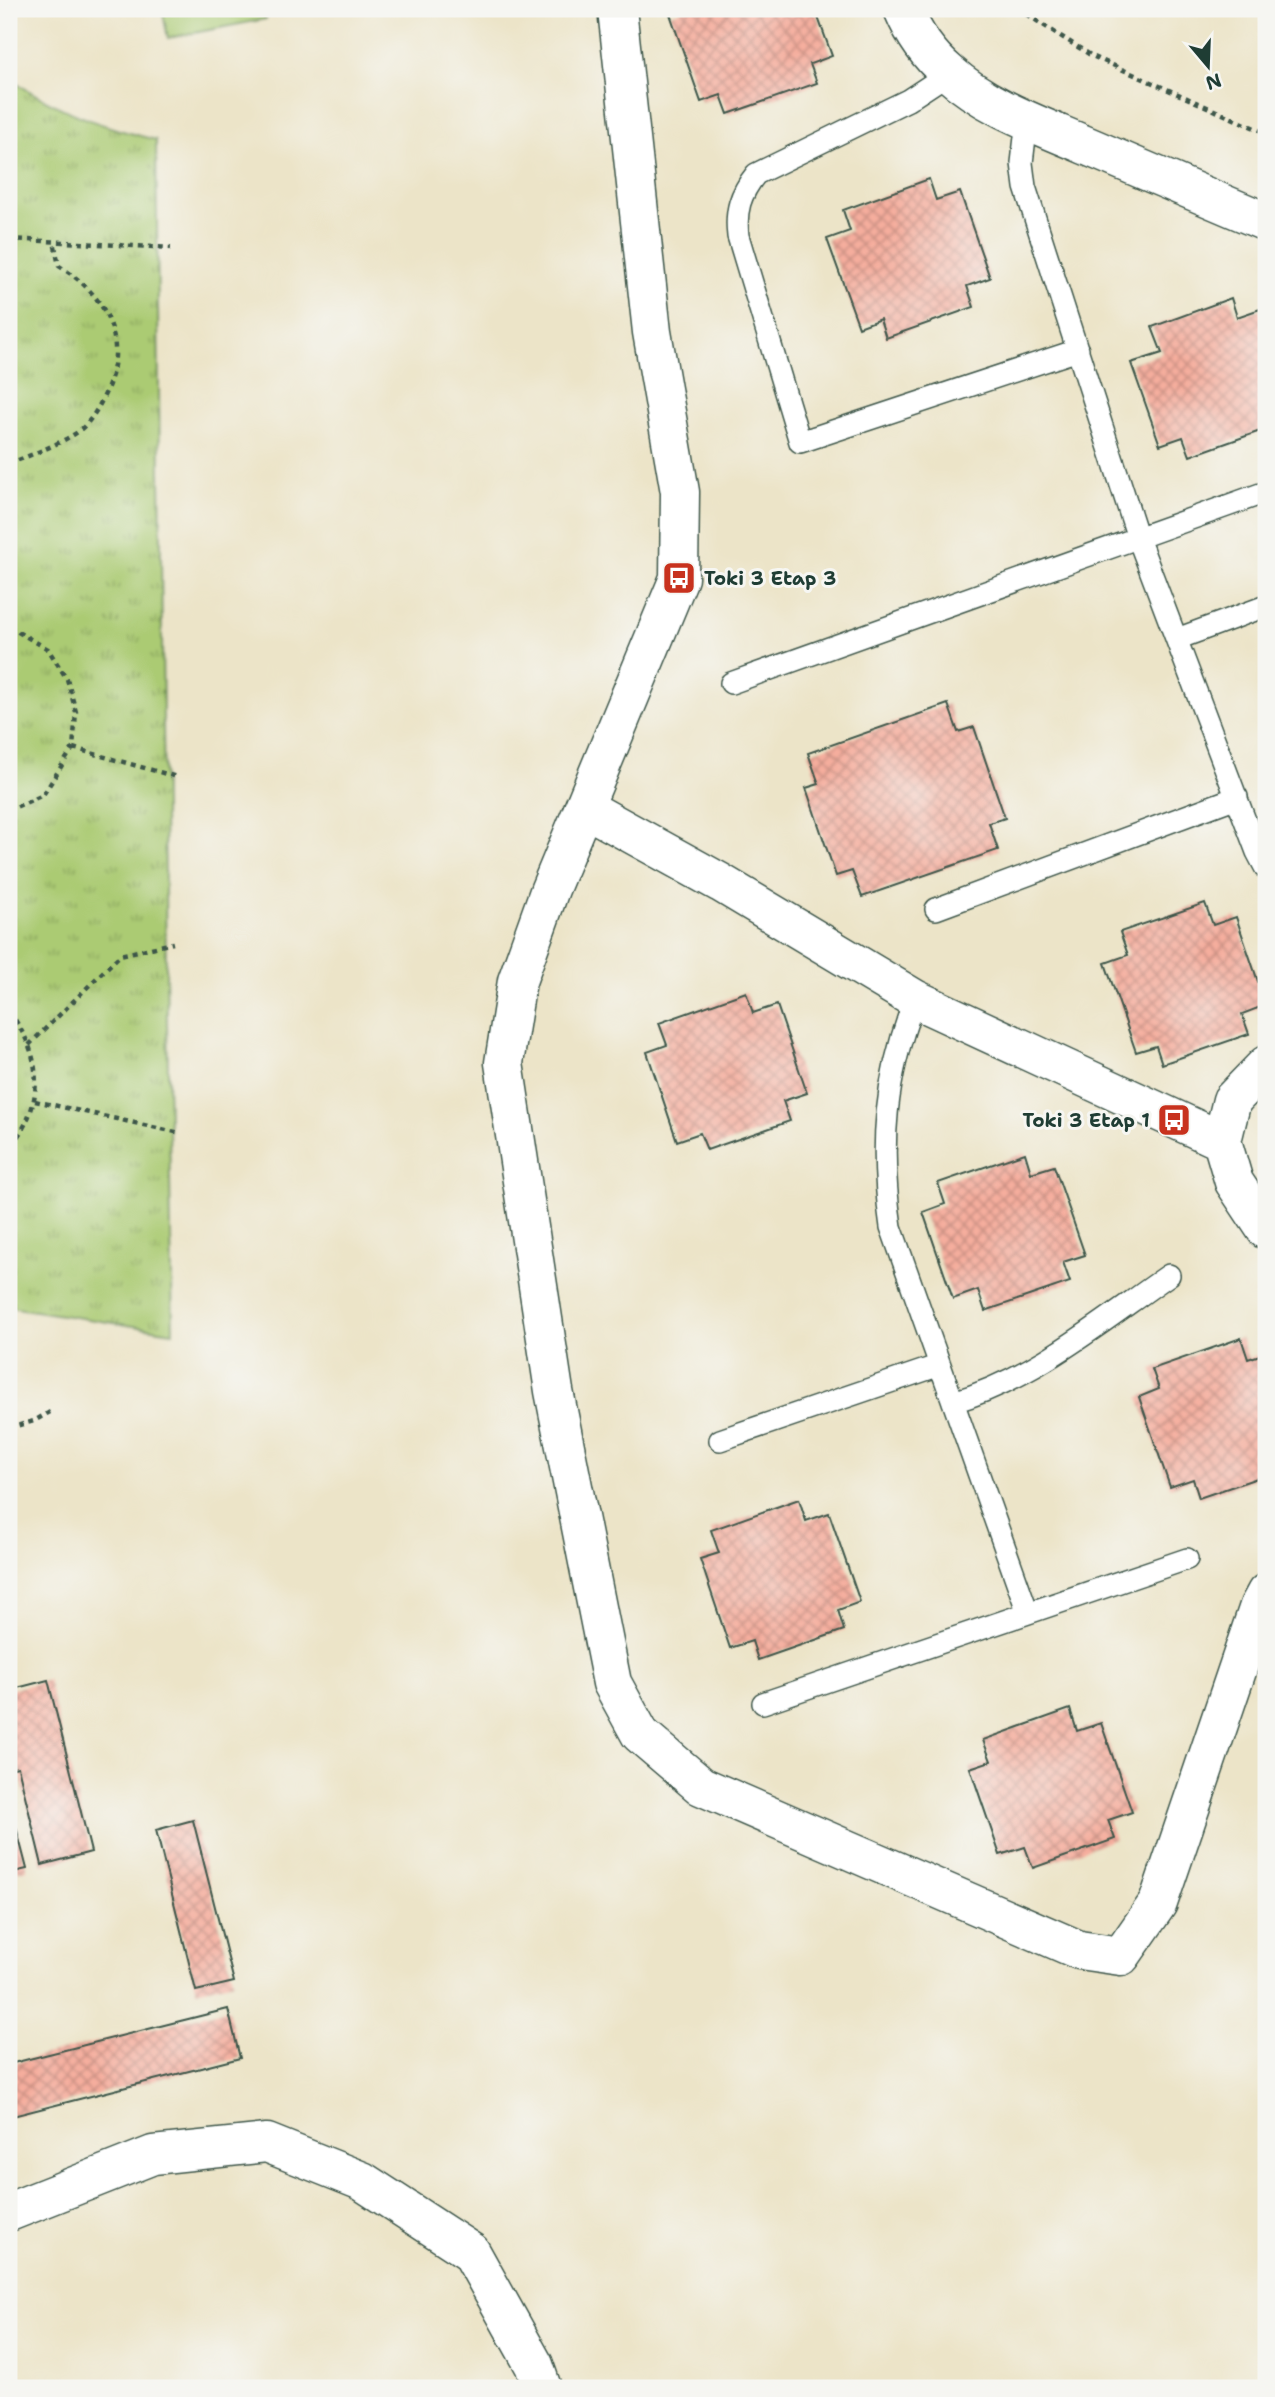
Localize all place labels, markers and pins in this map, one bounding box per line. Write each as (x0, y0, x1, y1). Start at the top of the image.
bus stop icon: Toki 3 Etap 3 (660, 559, 698, 597)
place label: Toki 3 Etap 3 (704, 566, 836, 591)
bus stop icon: Toki 3 Etap 1 (1155, 1101, 1193, 1139)
place label: Toki 3 Etap 1 (1022, 1108, 1150, 1133)

